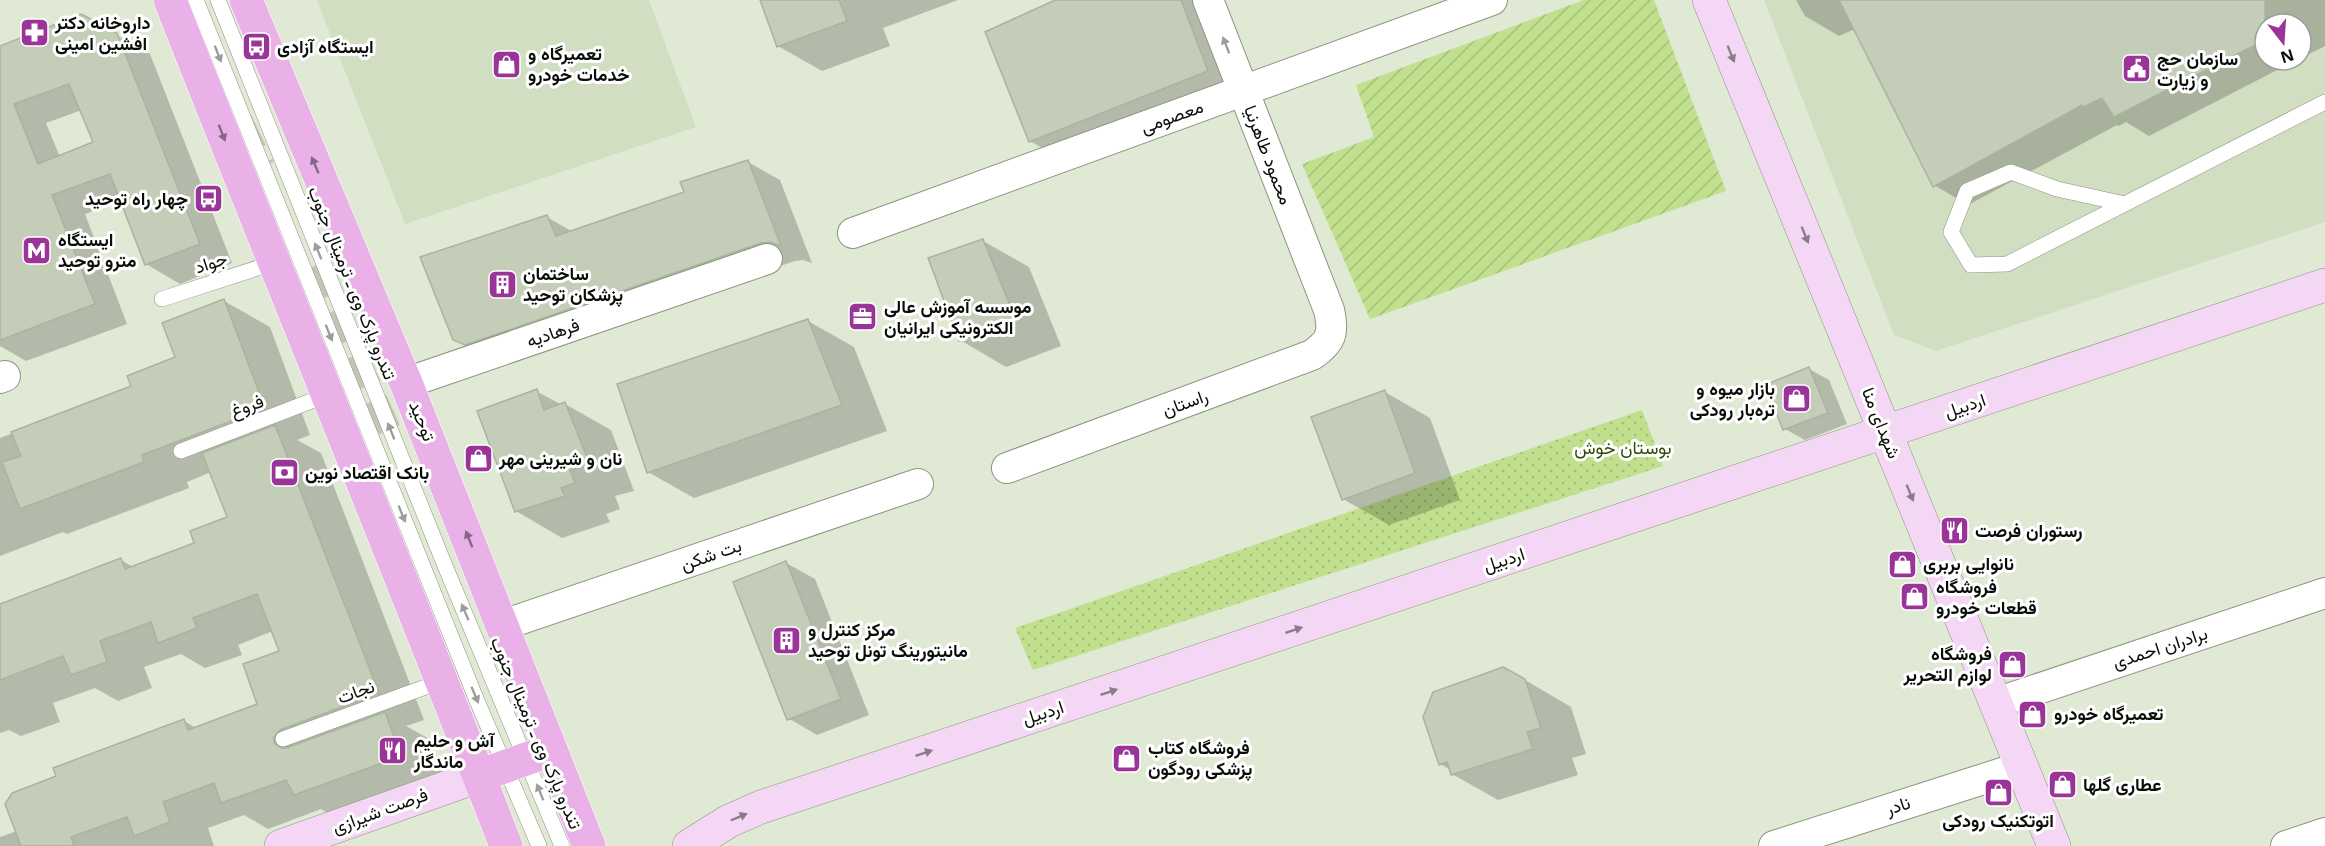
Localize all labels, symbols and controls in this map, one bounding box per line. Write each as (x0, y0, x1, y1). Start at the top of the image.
place label: داروخانه دکتر افشین امینی (54, 10, 151, 55)
north arrow (2253, 12, 2313, 72)
pharmacy icon: داروخانه دکتر افشین امینی (18, 17, 50, 49)
bus stop icon: ایستگاه آزادی (240, 31, 272, 63)
place label: ایستگاه آزادی (277, 34, 374, 58)
one-way arrow (1220, 36, 1230, 54)
place label: تعمیرگاه و خدمات خودرو (528, 41, 629, 86)
text: N (2278, 44, 2297, 69)
one-way arrow (1727, 45, 1736, 63)
one-way arrow (213, 46, 223, 64)
place label: سازمان حج و زیارت (2157, 46, 2238, 91)
shop icon: تعمیرگاه و خدمات خودرو (491, 48, 523, 80)
public building icon: سازمان حج و زیارت (2120, 53, 2152, 85)
street label: معصومی (1137, 94, 1206, 138)
street label: محمود طاهرنیا (1239, 102, 1299, 208)
one-way arrow (218, 124, 227, 142)
one-way arrow (310, 155, 320, 173)
street label: تندرو پارک وی ـ ترمینال جنوب (302, 182, 403, 383)
bus stop icon: چهار راه توحید (193, 183, 225, 215)
place label: چهار راه توحید (85, 186, 188, 211)
one-way arrow (1801, 226, 1810, 244)
place label: ایستگاه مترو توحید (58, 227, 137, 272)
metro station icon: ایستگاه مترو توحید (21, 234, 53, 266)
one-way arrow (313, 241, 323, 259)
street label: جواد (191, 246, 230, 279)
place label: ساختمان پزشکان توحید (523, 261, 623, 307)
building icon: ساختمان پزشکان توحید (486, 268, 518, 300)
place label: موسسه آموزش عالی الکترونیکی ایرانیان (884, 294, 1032, 339)
office icon: موسسه آموزش عالی الکترونیکی ایرانیان (847, 301, 879, 333)
street label: فرهادیه (523, 312, 582, 352)
one-way arrow (325, 324, 334, 342)
place label: بازار میوه و تره‌بار رودکی (1690, 376, 1775, 421)
street label: راستان (1158, 383, 1211, 421)
shop icon: بازار میوه و تره‌بار رودکی (1780, 383, 1812, 415)
street label: شهدای منا (1857, 384, 1907, 462)
street label: اردبیل (1941, 387, 1988, 423)
street label: فروغ (227, 388, 267, 423)
street label: توحید (404, 397, 442, 444)
one-way arrow (386, 422, 396, 440)
park label: بوستان خوش (1574, 435, 1672, 459)
shop icon: نان و شیرینی مهر (462, 443, 494, 475)
place label: نان و شیرینی مهر (498, 446, 622, 470)
bank icon: بانک اقتصاد نوین (268, 457, 300, 489)
place label: بانک اقتصاد نوین (305, 460, 429, 484)
one-way arrow (1906, 484, 1915, 502)
one-way arrow (398, 505, 407, 523)
restaurant icon: رستوران فرصت (1938, 515, 1970, 547)
place label: رستوران فرصت (1975, 518, 2083, 542)
one-way arrow (464, 530, 473, 548)
street label: بت شکن (677, 532, 744, 576)
street label: اردبیل (1480, 541, 1527, 577)
shop icon: نانوایی بربری (1886, 548, 1918, 580)
place label: نانوایی بربری (1923, 551, 2014, 575)
place label: فروشگاه قطعات خودرو (1936, 574, 2037, 619)
shop icon: فروشگاه قطعات خودرو (1899, 581, 1931, 613)
one-way arrow (459, 603, 469, 621)
place label: مرکز کنترل و مانیتورینگ تونل توحید (808, 617, 968, 662)
street label: برادران احمدی (2109, 620, 2210, 674)
building icon: مرکز کنترل و مانیتورینگ تونل توحید (771, 624, 803, 656)
one-way arrow (1285, 625, 1303, 634)
street label: تندرو پارک وی ـ ترمینال جنوب (485, 633, 588, 833)
place label: فروشگاه لوازم التحریر (1902, 641, 1992, 687)
shop icon: فروشگاه لوازم التحریر (1997, 648, 2029, 680)
street label: نجات (334, 673, 378, 709)
one-way arrow (470, 686, 480, 704)
one-way arrow (1100, 686, 1118, 696)
street label: اردبیل (1019, 694, 1066, 730)
shop icon: تعمیرگاه خودرو (2017, 698, 2049, 730)
place label: تعمیرگاه خودرو (2054, 701, 2164, 725)
place label: آش و حلیم ماندگار (413, 728, 495, 773)
restaurant icon: آش و حلیم ماندگار (377, 735, 409, 767)
place label: فروشگاه کتاب پزشکی رودگون (1148, 735, 1252, 781)
shop icon: فروشگاه کتاب پزشکی رودگون (1111, 742, 1143, 774)
one-way arrow (915, 748, 933, 758)
shop icon: عطاری گلها (2046, 769, 2078, 801)
place label: عطاری گلها (2083, 772, 2162, 796)
shop icon: اتوتکنیک رودکی (1982, 776, 2014, 808)
street label: فرصت شیرازی (328, 782, 431, 838)
one-way arrow (535, 783, 544, 801)
street label: نادر (1881, 790, 1913, 821)
place label: اتوتکنیک رودکی (1942, 808, 2054, 832)
one-way arrow (731, 812, 749, 822)

